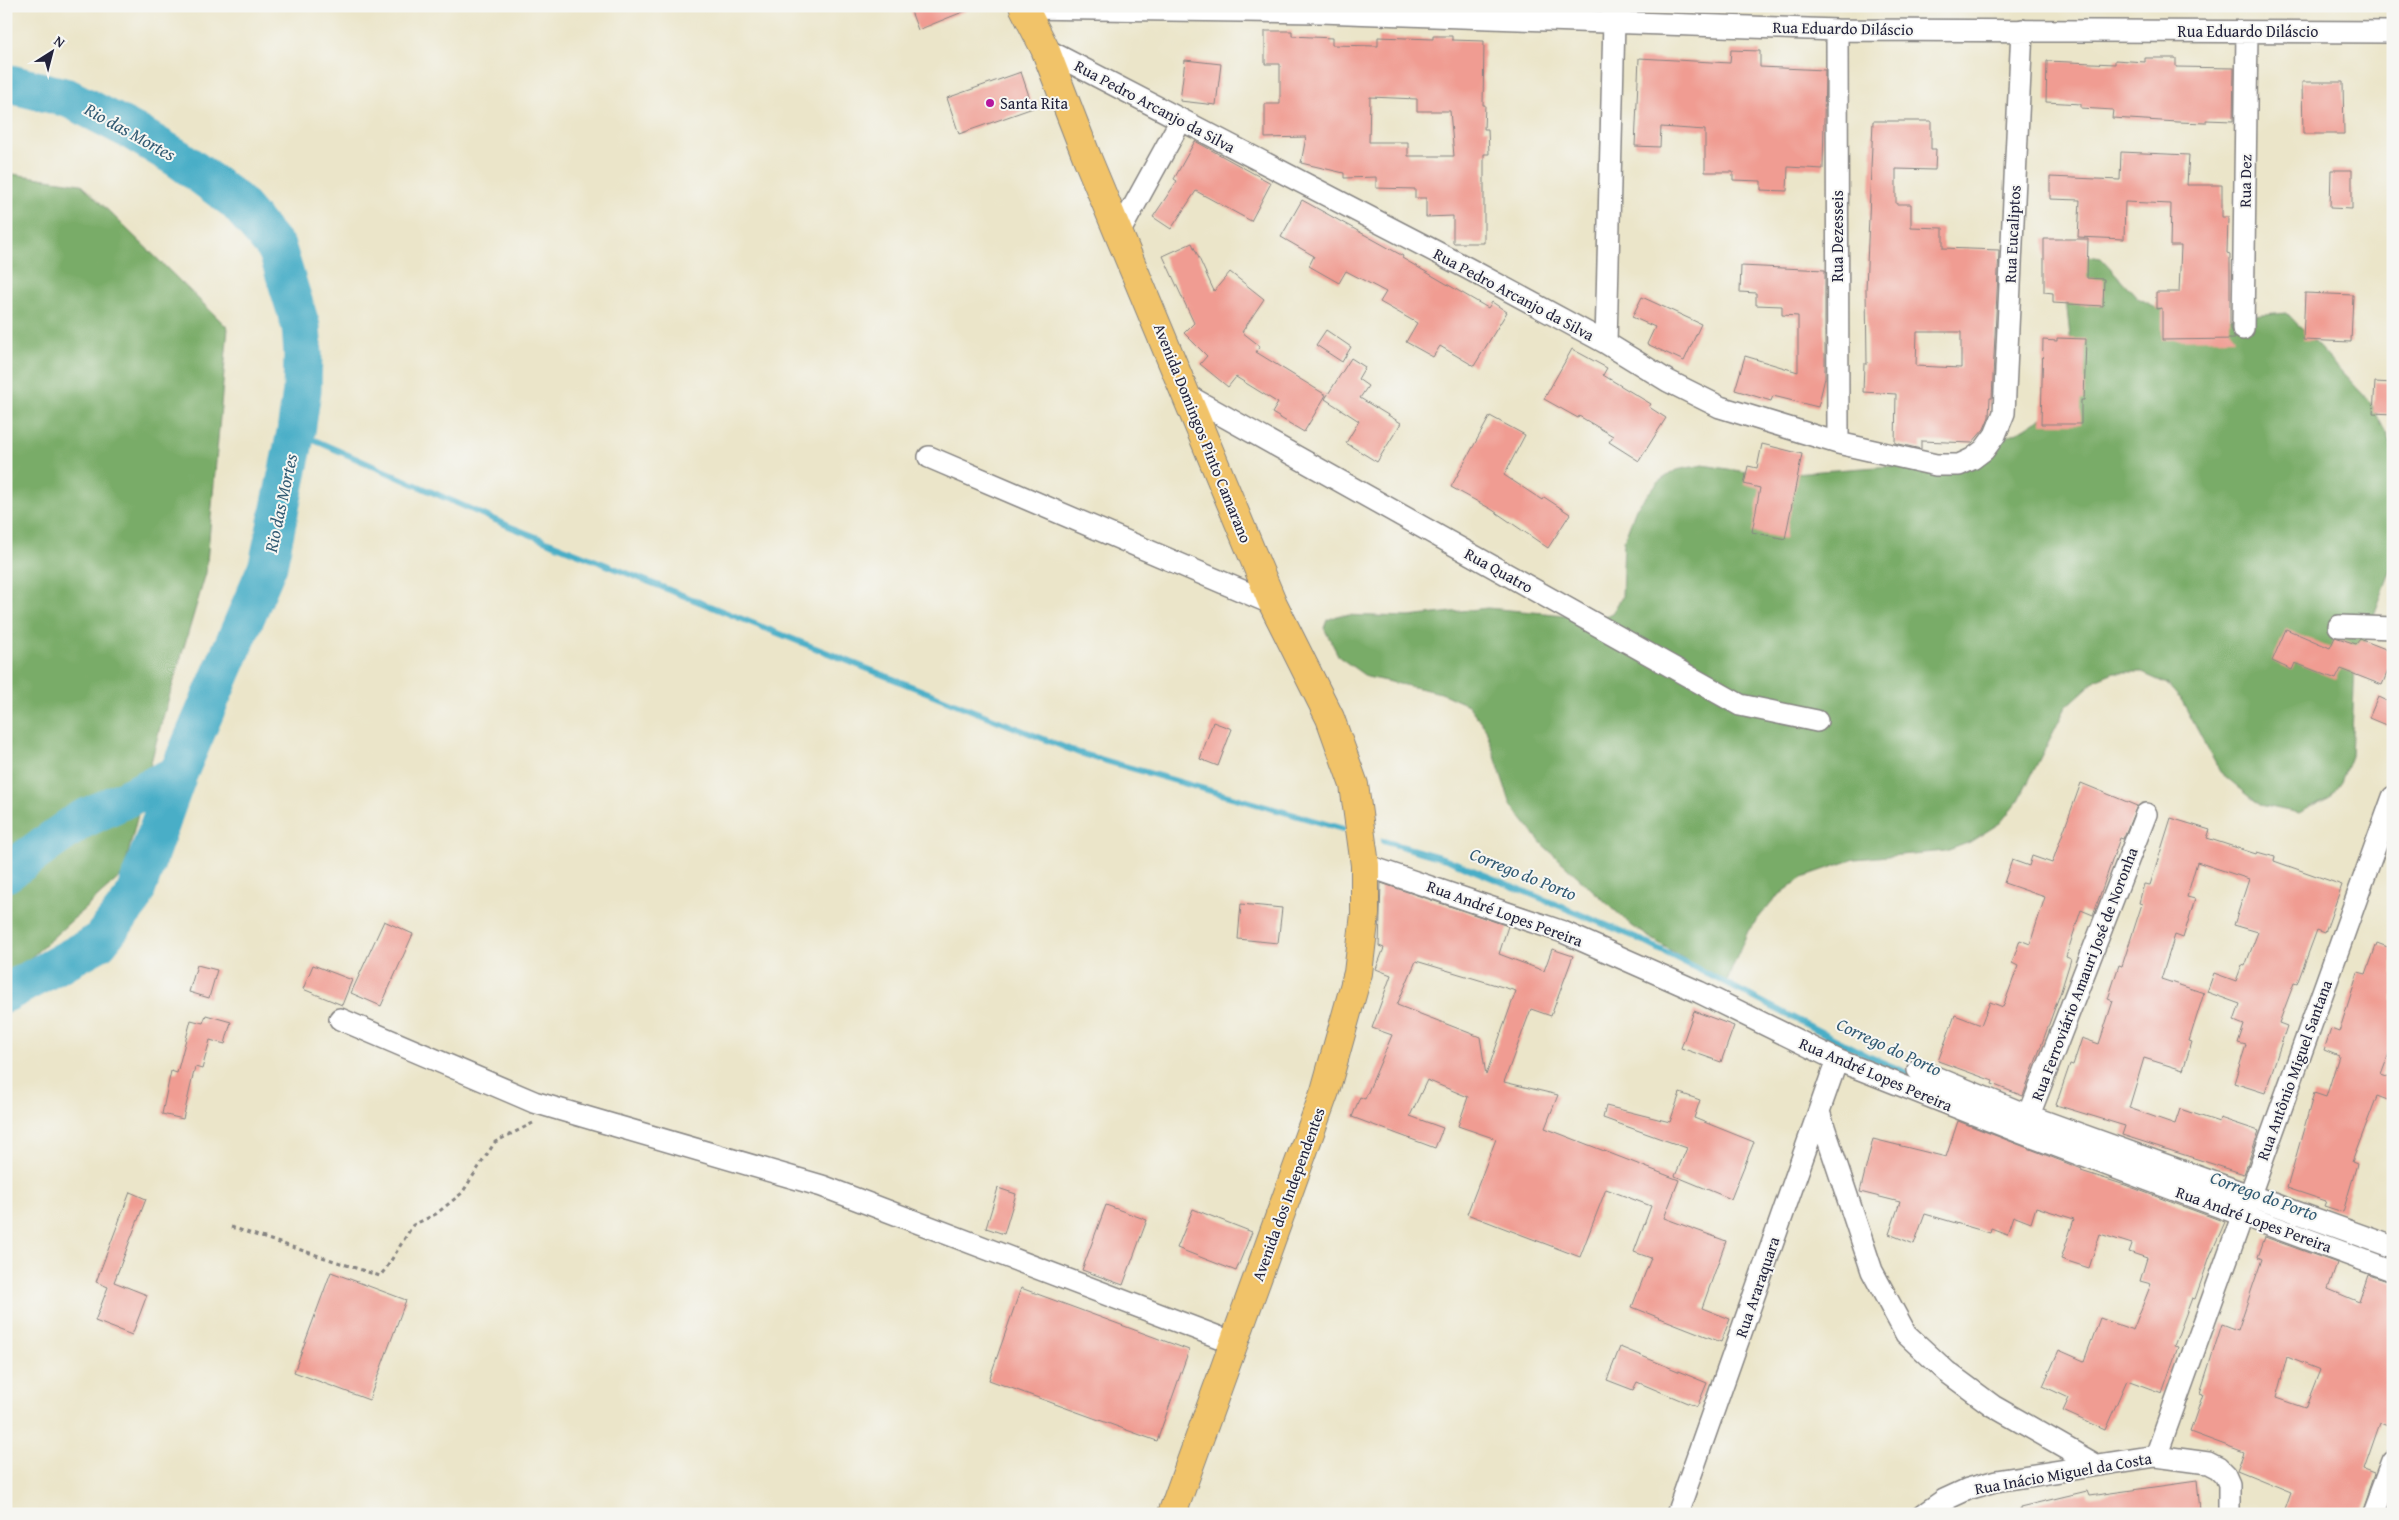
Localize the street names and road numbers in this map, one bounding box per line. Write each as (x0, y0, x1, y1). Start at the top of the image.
street label: Rua Eduardo Diláscio (1772, 15, 1914, 41)
street label: Rua Eduardo Diláscio (2178, 19, 2318, 43)
street label: Rua Pedro Arcanjo da Silva (1070, 53, 1240, 159)
street label: Rua Dez (2233, 154, 2257, 208)
street label: Rua Eucaliptos (1997, 184, 2027, 284)
street label: Rua Dezesseis (1825, 190, 1849, 282)
street label: Rua Pedro Arcanjo da Silva (1429, 241, 1599, 347)
street label: Avenida Domingos Pinto Camarano (1148, 320, 1258, 546)
street label: Rua Quatro (1460, 541, 1538, 599)
street label: Rua Ferroviário Amauri José de Noronha (2024, 843, 2144, 1104)
street label: Rua André Lopes Pereira (1424, 874, 1587, 953)
street label: Rua Antônio Miguel Santana (2250, 976, 2338, 1164)
street label: Rua André Lopes Pereira (1796, 1031, 1957, 1117)
street label: Avenida dos Independentes (1245, 1104, 1331, 1284)
street label: Rua André Lopes Pereira (2173, 1180, 2336, 1259)
street label: Rua Araraquara (1729, 1233, 1786, 1341)
street label: Rua Inácio Miguel da Costa (1973, 1446, 2154, 1500)

